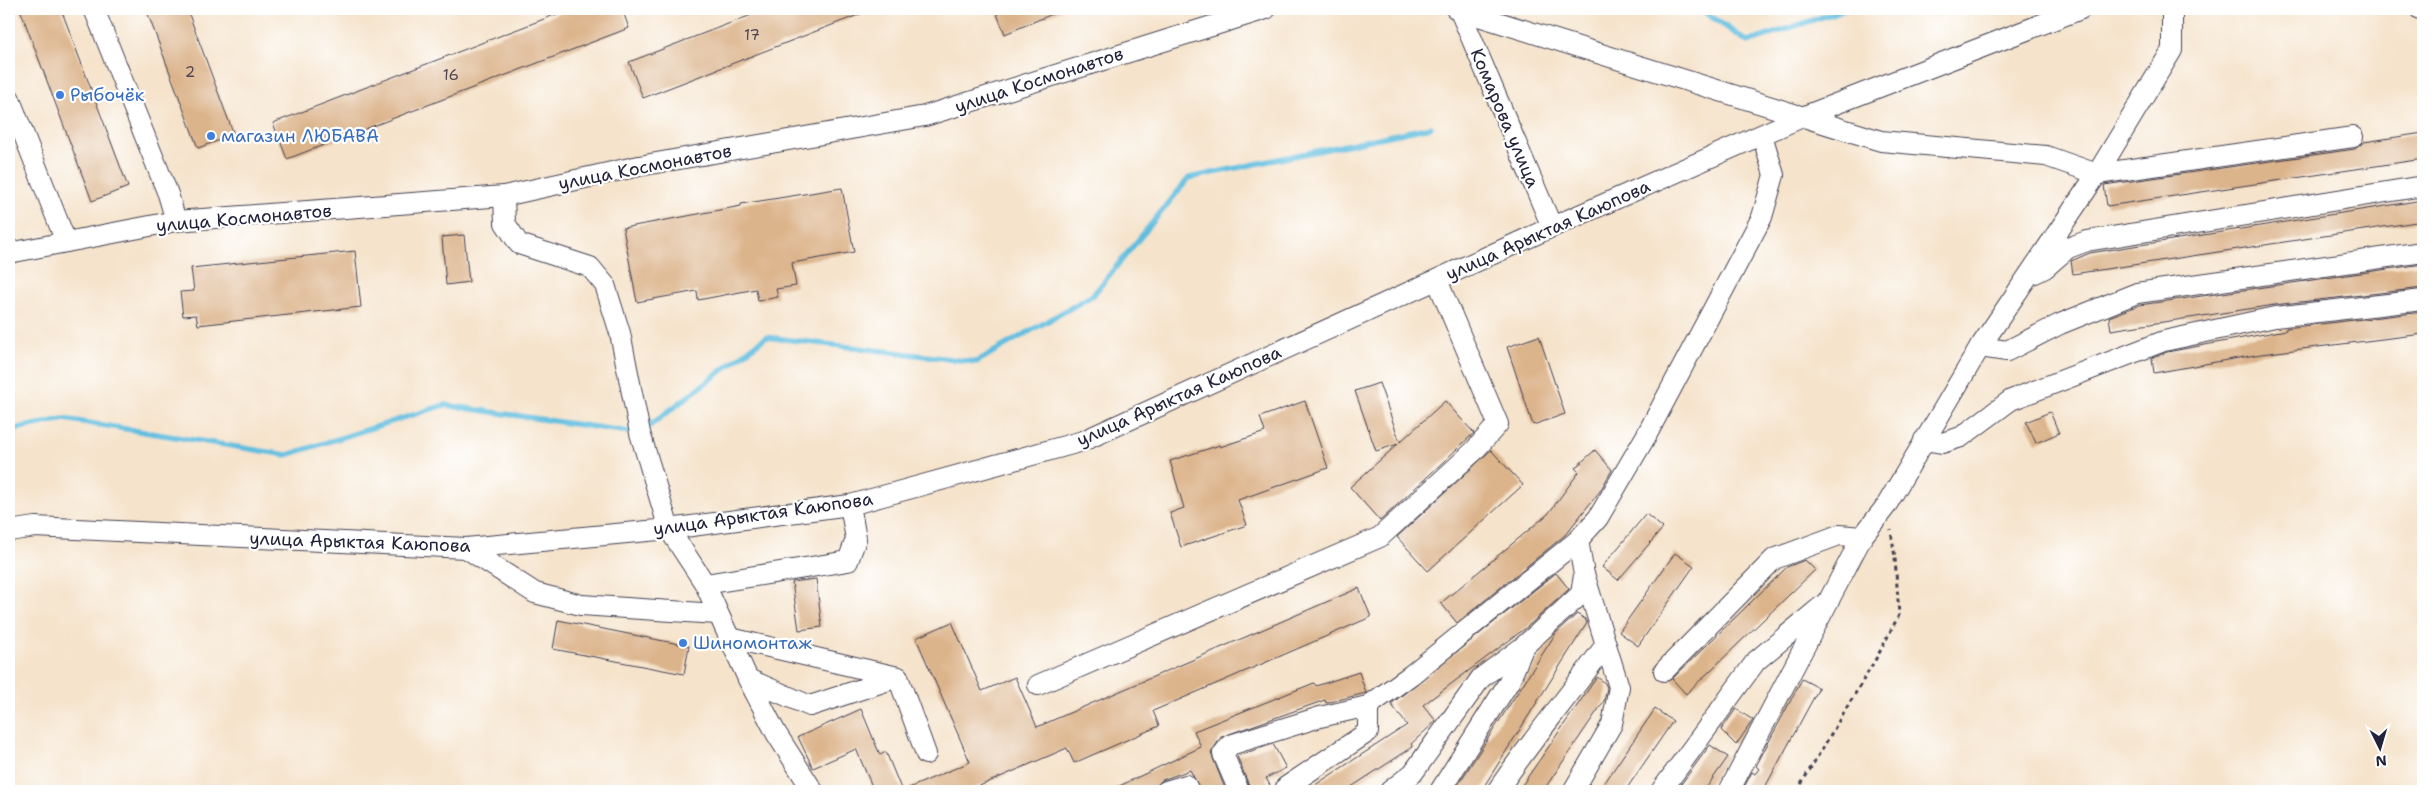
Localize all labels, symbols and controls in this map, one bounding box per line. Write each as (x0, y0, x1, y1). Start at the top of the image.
house number: 17 (744, 25, 760, 45)
street label: улица Космонавтов (952, 41, 1126, 119)
street label: Комарова улица (1465, 45, 1545, 191)
house number: 2 (185, 62, 195, 82)
house number: 16 (443, 65, 459, 85)
place label: Рыбочёк (70, 83, 145, 107)
marker: Рыбочёк (54, 89, 66, 101)
place label: магазин ЛЮБАВА (221, 124, 379, 148)
marker: магазин ЛЮБАВА (205, 130, 217, 142)
street label: улица Космонавтов (556, 138, 734, 196)
street label: улица Арыктая Каюпова (1442, 174, 1654, 286)
street label: улица Космонавтов (155, 198, 333, 238)
street label: улица Арыктая Каюпова (1073, 340, 1285, 452)
street label: улица Арыктая Каюпова (652, 487, 874, 541)
street label: улица Арыктая Каюпова (249, 526, 471, 558)
place label: Шиномонтаж (693, 631, 812, 655)
marker: Шиномонтаж (677, 637, 689, 649)
north arrow (2354, 722, 2404, 772)
text: N (2375, 752, 2387, 770)

